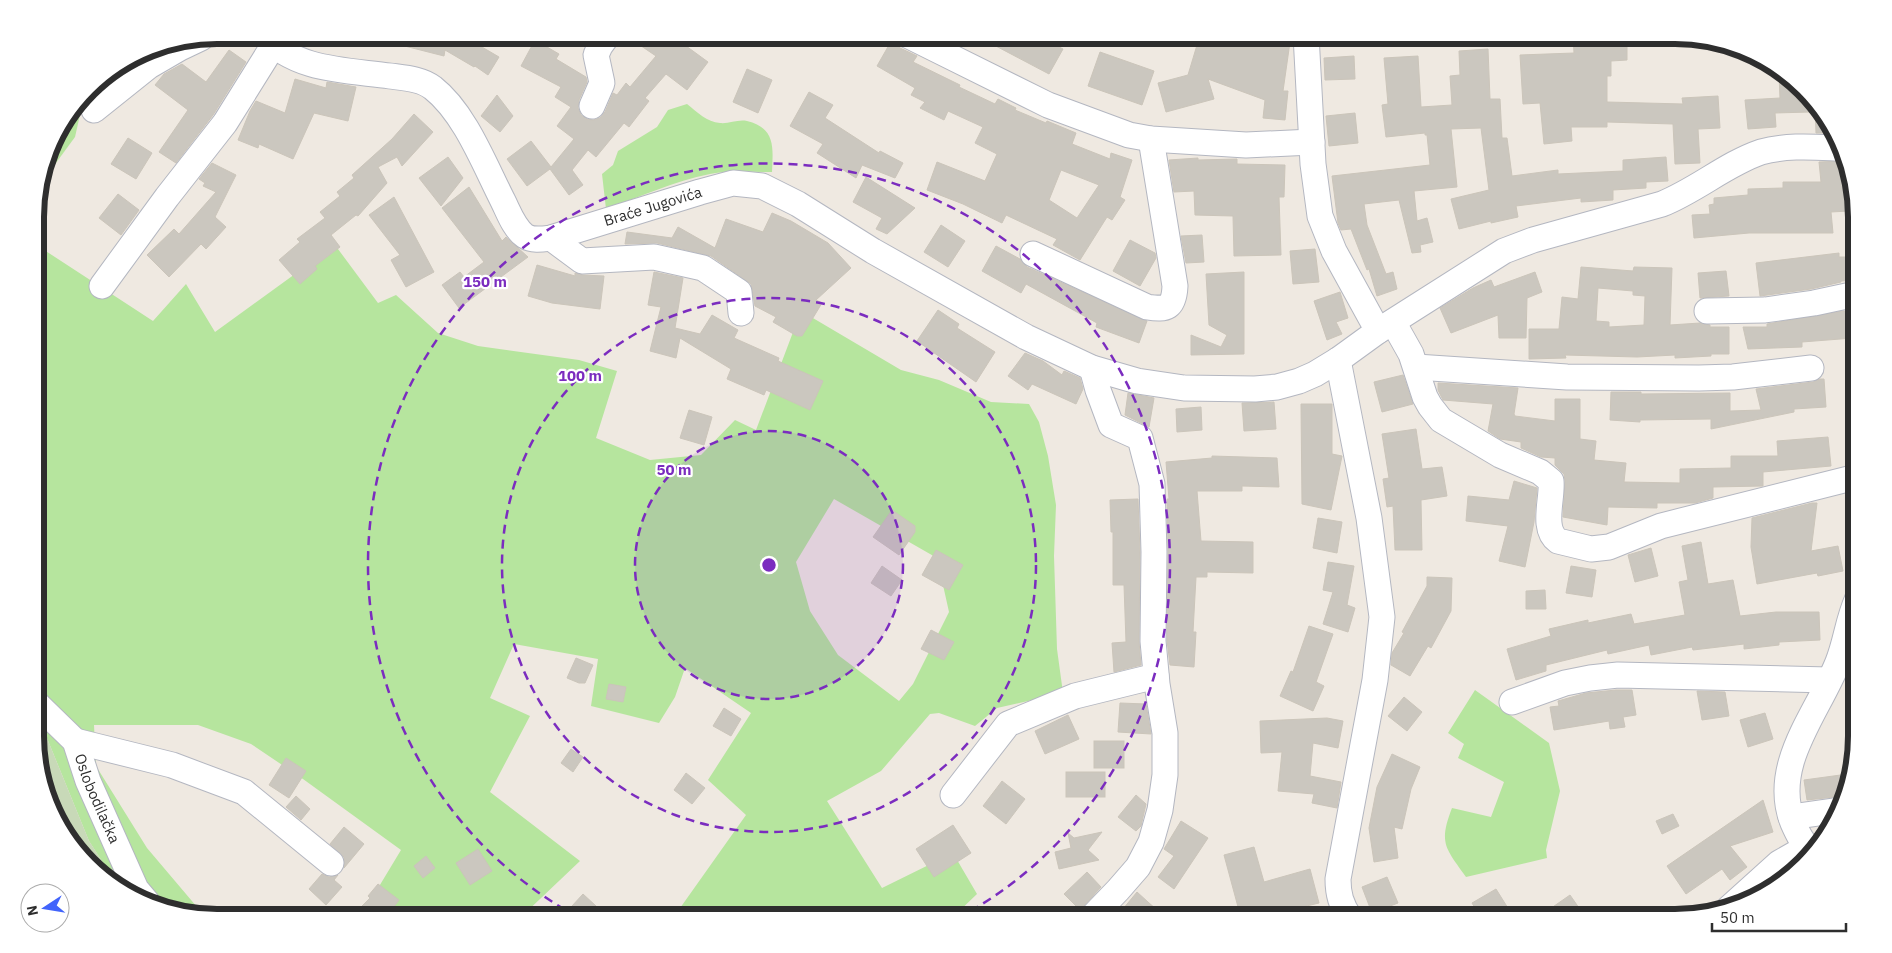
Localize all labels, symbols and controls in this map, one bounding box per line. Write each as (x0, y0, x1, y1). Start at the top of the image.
street label: Braće Jugovića (601, 182, 704, 230)
text: 150 m (463, 272, 507, 291)
text: 100 m (558, 366, 602, 385)
text: 50 m (657, 460, 691, 479)
centre of rings (760, 556, 778, 574)
street label: Oslobodilačka (71, 751, 124, 846)
north arrow (20, 883, 70, 933)
scale bar (1712, 900, 1846, 932)
text: N (22, 904, 42, 918)
text: 50 m (1720, 908, 1755, 927)

